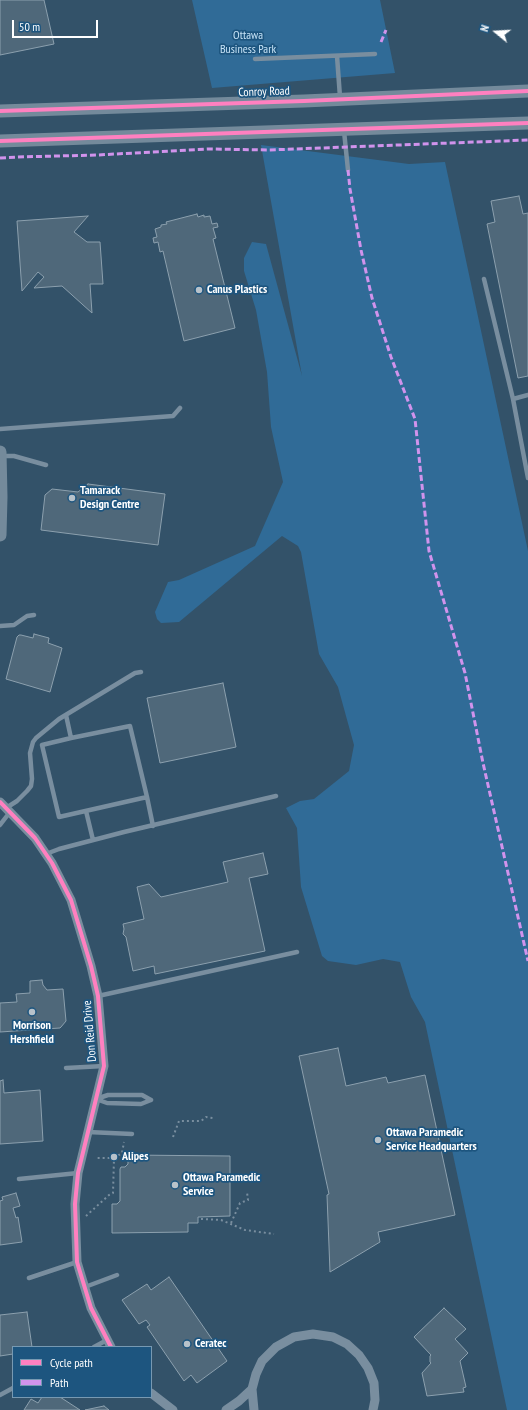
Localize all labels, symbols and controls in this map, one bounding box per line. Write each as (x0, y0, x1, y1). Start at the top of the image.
scale bar (14, 12, 100, 38)
north arrow (476, 12, 516, 52)
text: 50 m (19, 19, 40, 34)
text: N (477, 23, 492, 33)
park label: Ottawa Business Park (220, 29, 276, 57)
street label: Conroy Road (238, 84, 290, 100)
place label: Canus Plastics (207, 283, 267, 297)
marker: Canus Plastics (194, 285, 204, 295)
place label: Tamarack Design Centre (80, 484, 139, 512)
marker: Tamarack Design Centre (67, 493, 77, 503)
street label: Don Reid Drive (80, 1000, 100, 1062)
marker: Morrison Hershfield (27, 1007, 37, 1017)
place label: Morrison Hershfield (10, 1019, 54, 1047)
place label: Ottawa Paramedic Service Headquarters (386, 1126, 477, 1154)
marker: Ottawa Paramedic Service Headquarters (373, 1135, 383, 1145)
place label: Alipes (122, 1150, 148, 1164)
marker: Alipes (109, 1152, 119, 1162)
place label: Ottawa Paramedic Service (183, 1171, 260, 1199)
marker: Ottawa Paramedic Service (170, 1180, 180, 1190)
place label: Ceratec (195, 1337, 227, 1351)
marker: Ceratec (182, 1339, 192, 1349)
legend (12, 1346, 152, 1398)
text: Cycle path (50, 1355, 93, 1370)
text: Path (50, 1375, 68, 1390)

